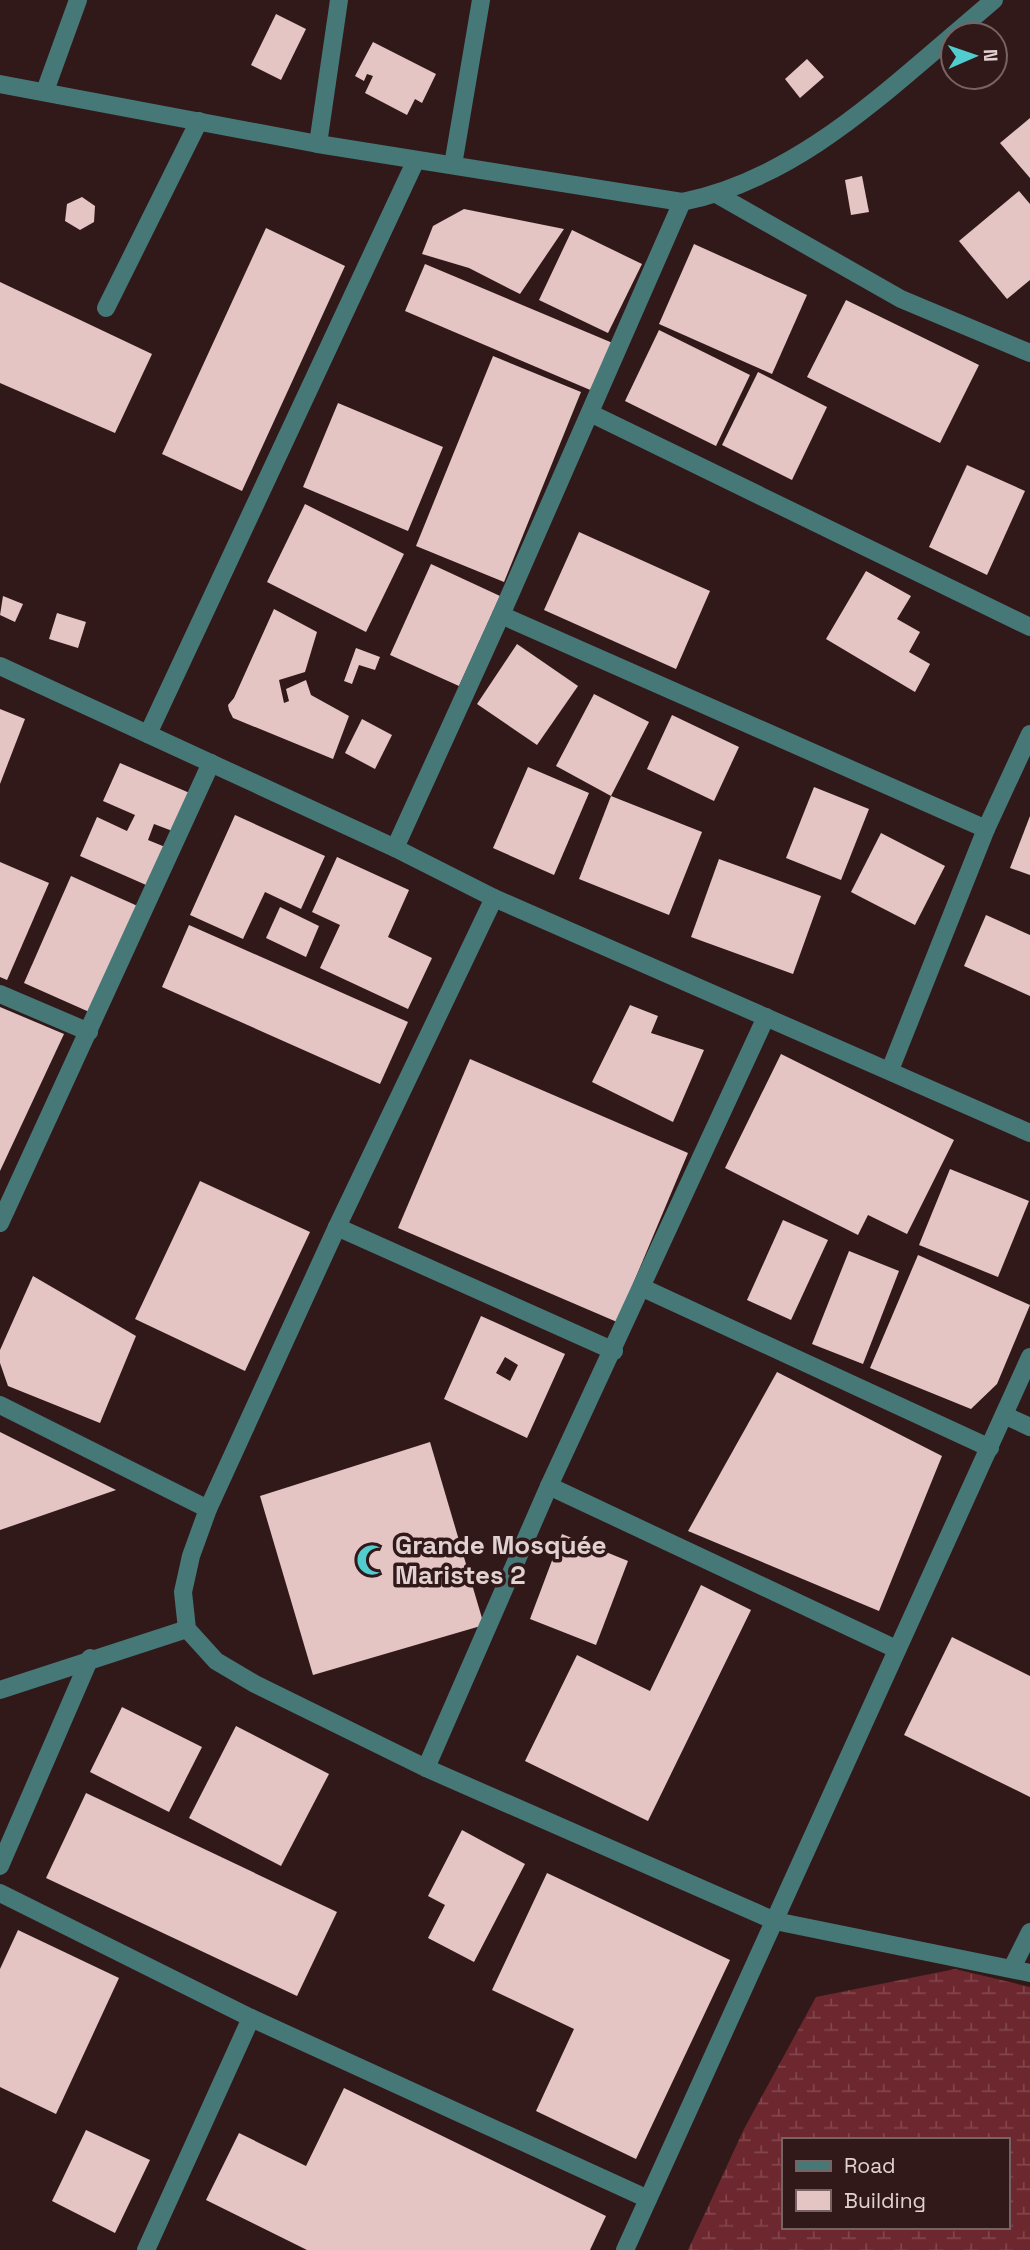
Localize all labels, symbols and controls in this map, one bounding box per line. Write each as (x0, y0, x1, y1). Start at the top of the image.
north arrow (939, 21, 1009, 91)
text: N (978, 49, 1003, 62)
place label: Grande Mosquée Maristes 2 (395, 1528, 607, 1592)
mosque icon: Grande Mosquée Maristes 2 (355, 1543, 389, 1577)
legend (782, 2138, 1009, 2229)
text: Road (844, 2152, 896, 2179)
text: Building (844, 2187, 926, 2214)

